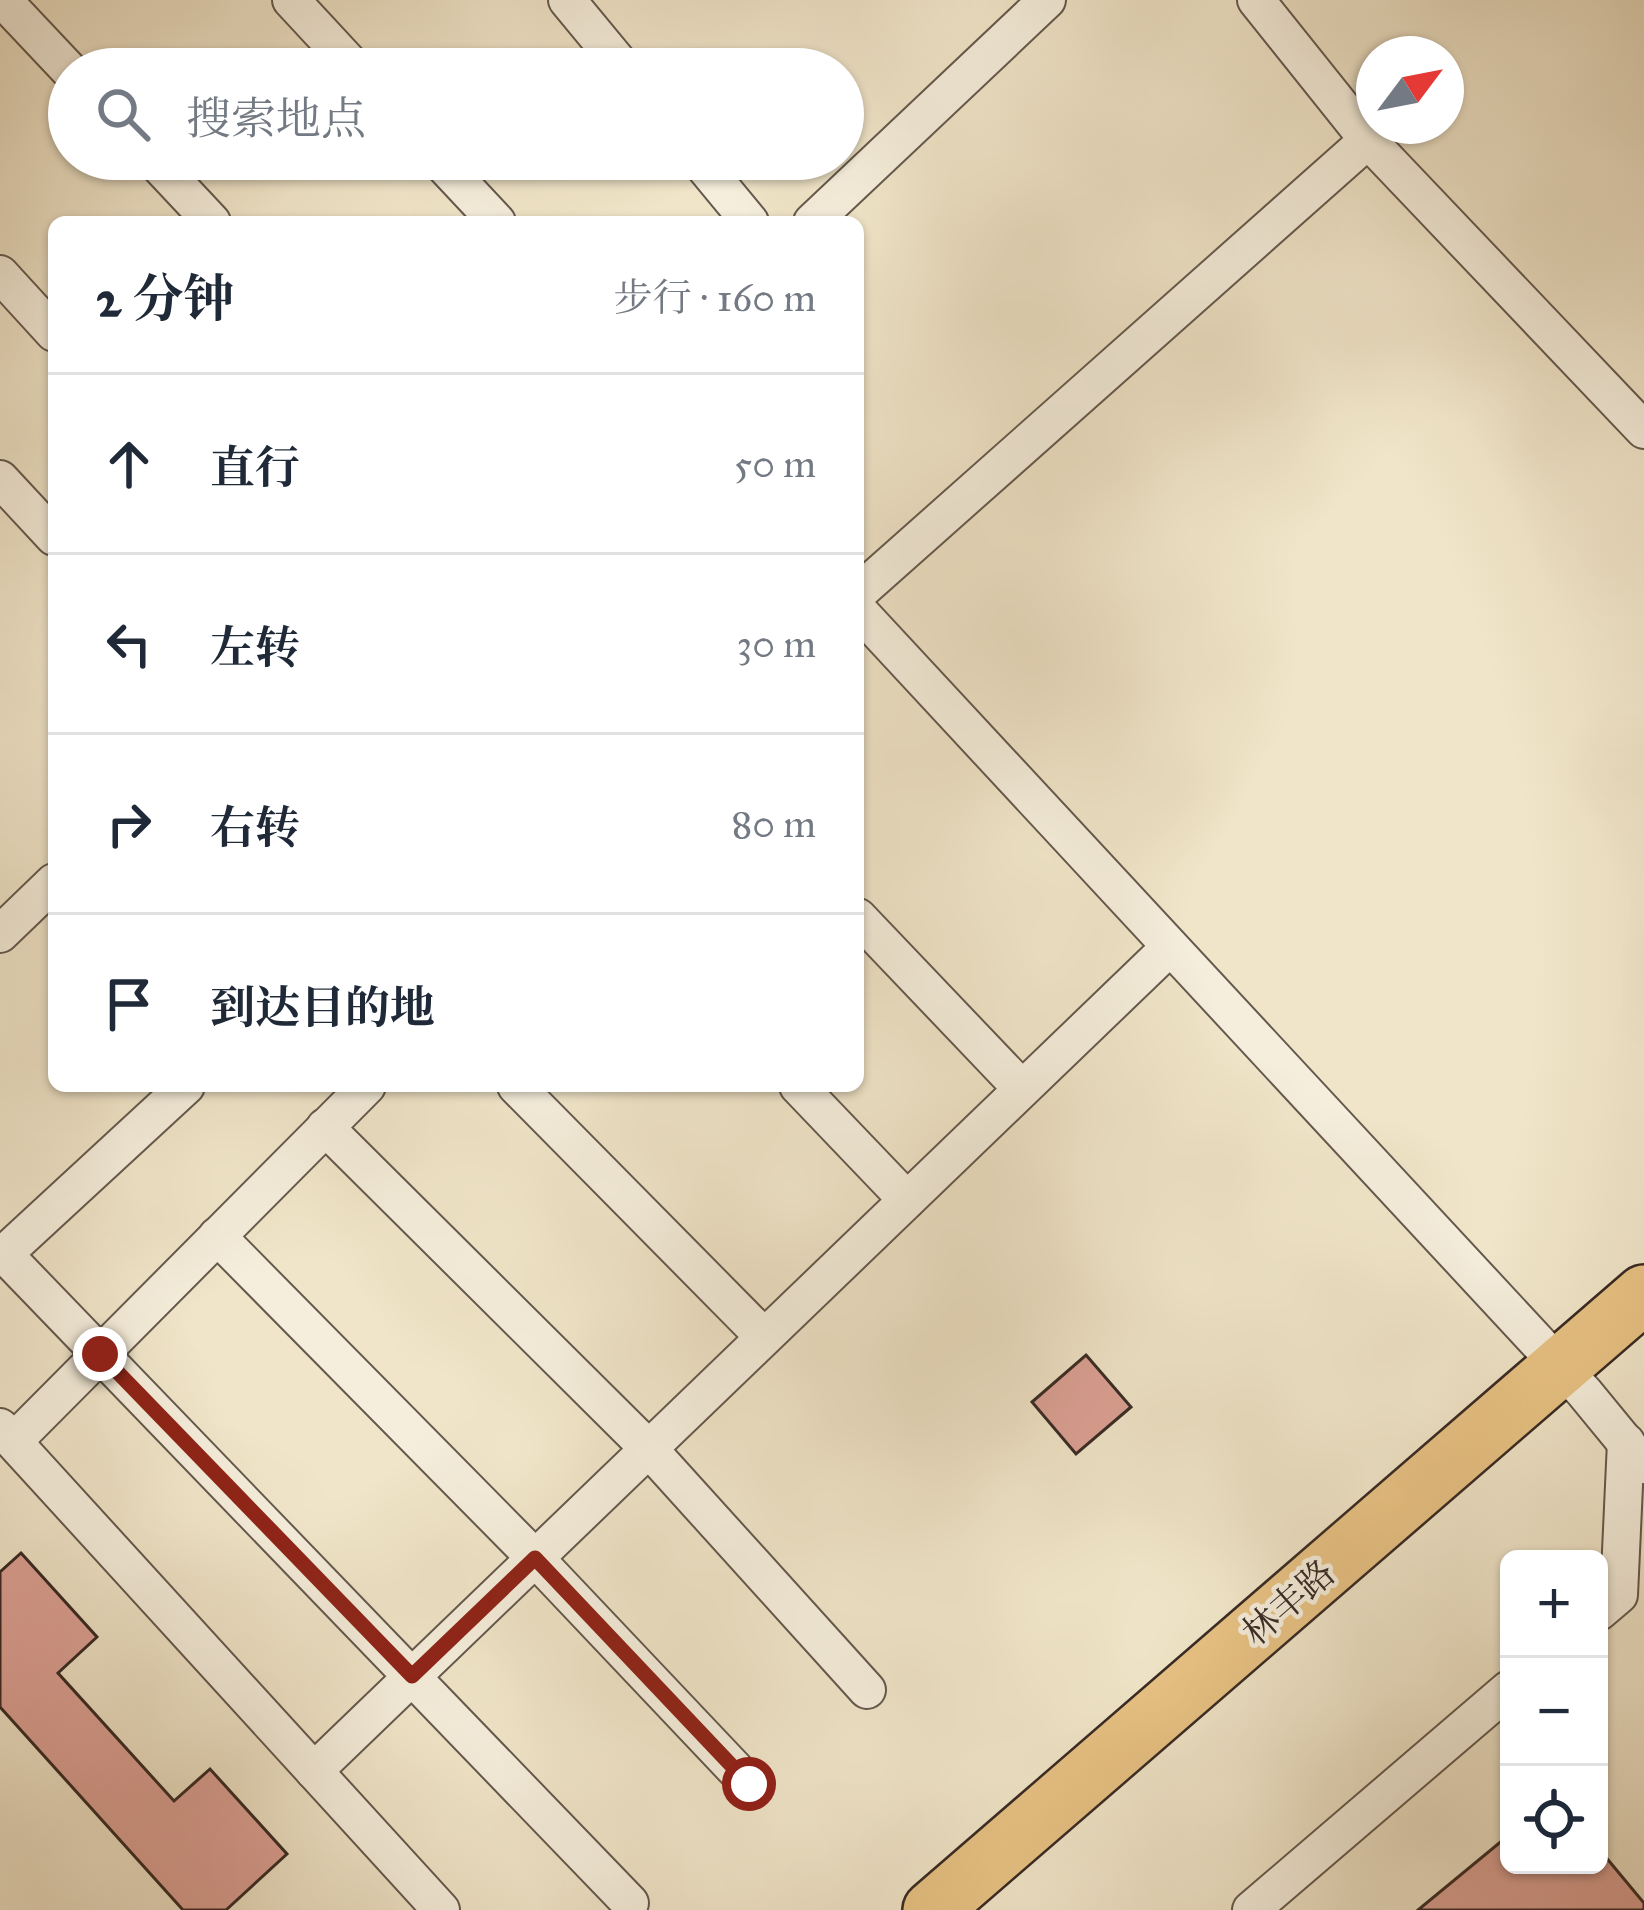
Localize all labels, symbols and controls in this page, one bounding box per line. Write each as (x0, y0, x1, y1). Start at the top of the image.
north arrow (1356, 36, 1464, 144)
search box (48, 48, 864, 180)
icon: search (90, 81, 156, 147)
text: 搜索地点 (186, 91, 366, 146)
text: 2 分钟 (96, 268, 234, 330)
text: 步行 · 160 m (614, 274, 816, 322)
icon: ahead (96, 431, 162, 497)
text: 直行 (210, 440, 300, 495)
text: 50 m (734, 440, 816, 488)
icon: left (96, 611, 162, 677)
text: 左转 (210, 620, 300, 675)
text: 30 m (737, 620, 816, 668)
icon: right (96, 791, 162, 857)
text: 右转 (210, 800, 300, 855)
text: 80 m (731, 800, 816, 848)
icon: arrive (96, 971, 162, 1037)
text: 到达目的地 (210, 980, 435, 1035)
route end (73, 1327, 127, 1381)
map controls (1500, 1550, 1608, 1874)
button: + (1500, 1550, 1608, 1658)
street label: 林丰路 (1233, 1551, 1344, 1655)
button: − (1500, 1658, 1608, 1766)
route start (722, 1757, 776, 1811)
button: locate (1500, 1766, 1608, 1874)

